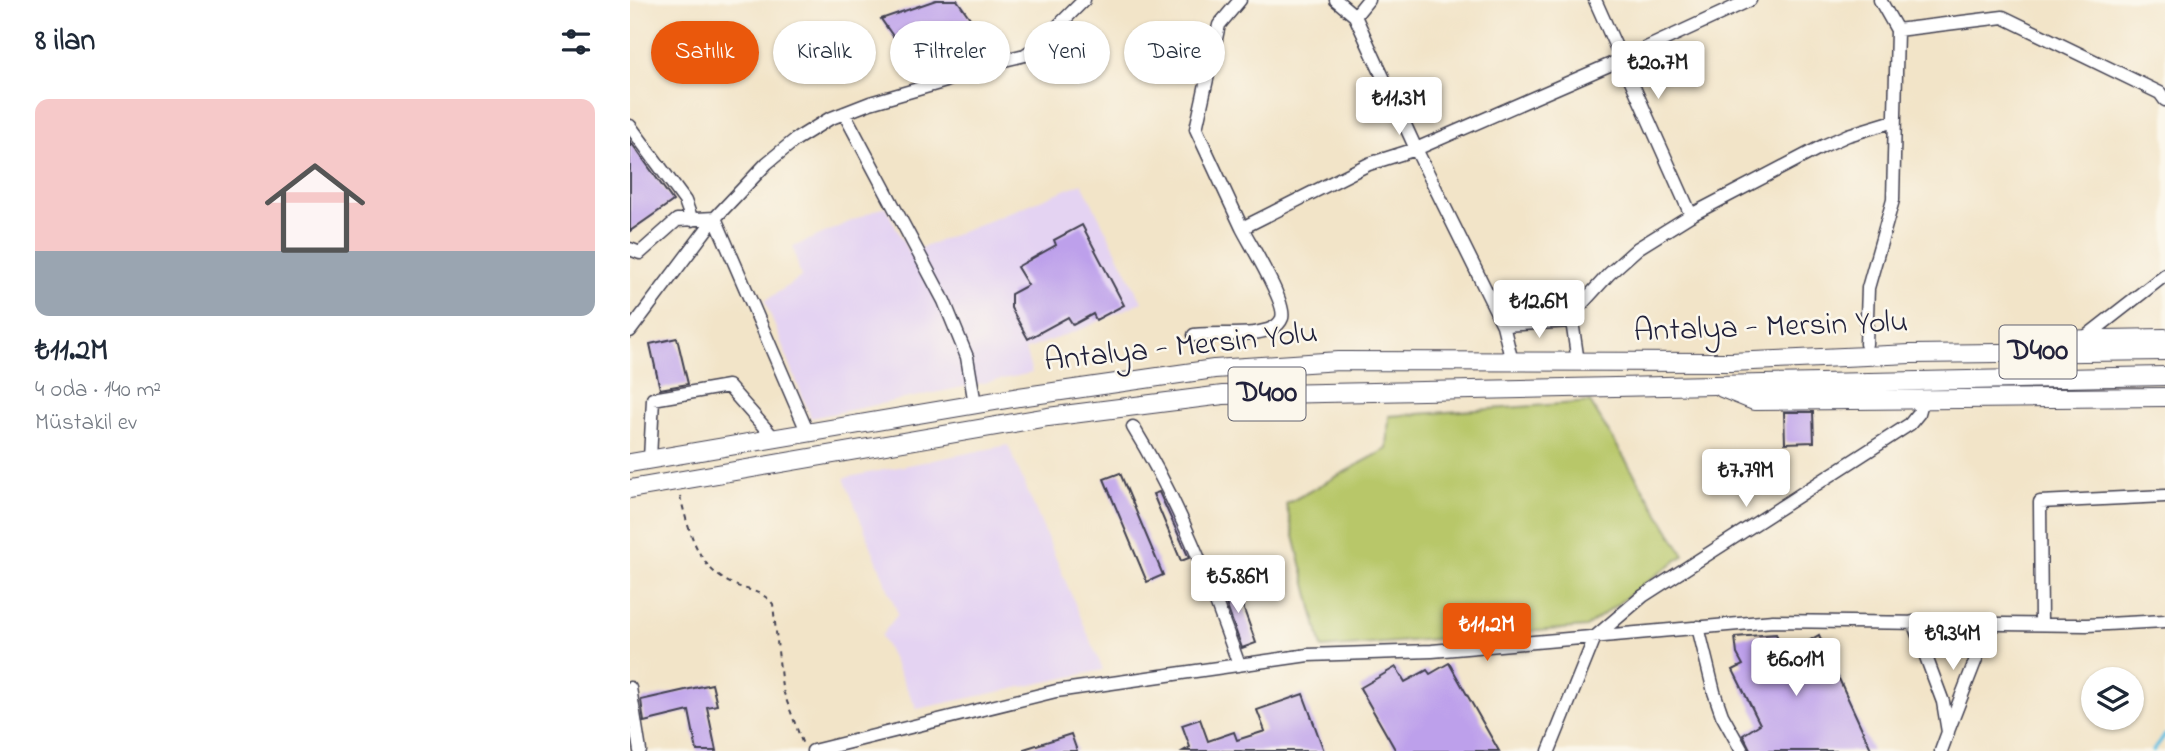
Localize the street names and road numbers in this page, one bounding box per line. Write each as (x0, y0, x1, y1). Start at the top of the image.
street label: Antalya - Mersin Yolu (1633, 300, 1909, 356)
street label: Antalya - Mersin Yolu (1042, 310, 1320, 386)
road number: D400 (2000, 326, 2076, 378)
road number: D400 (1228, 368, 1306, 420)

